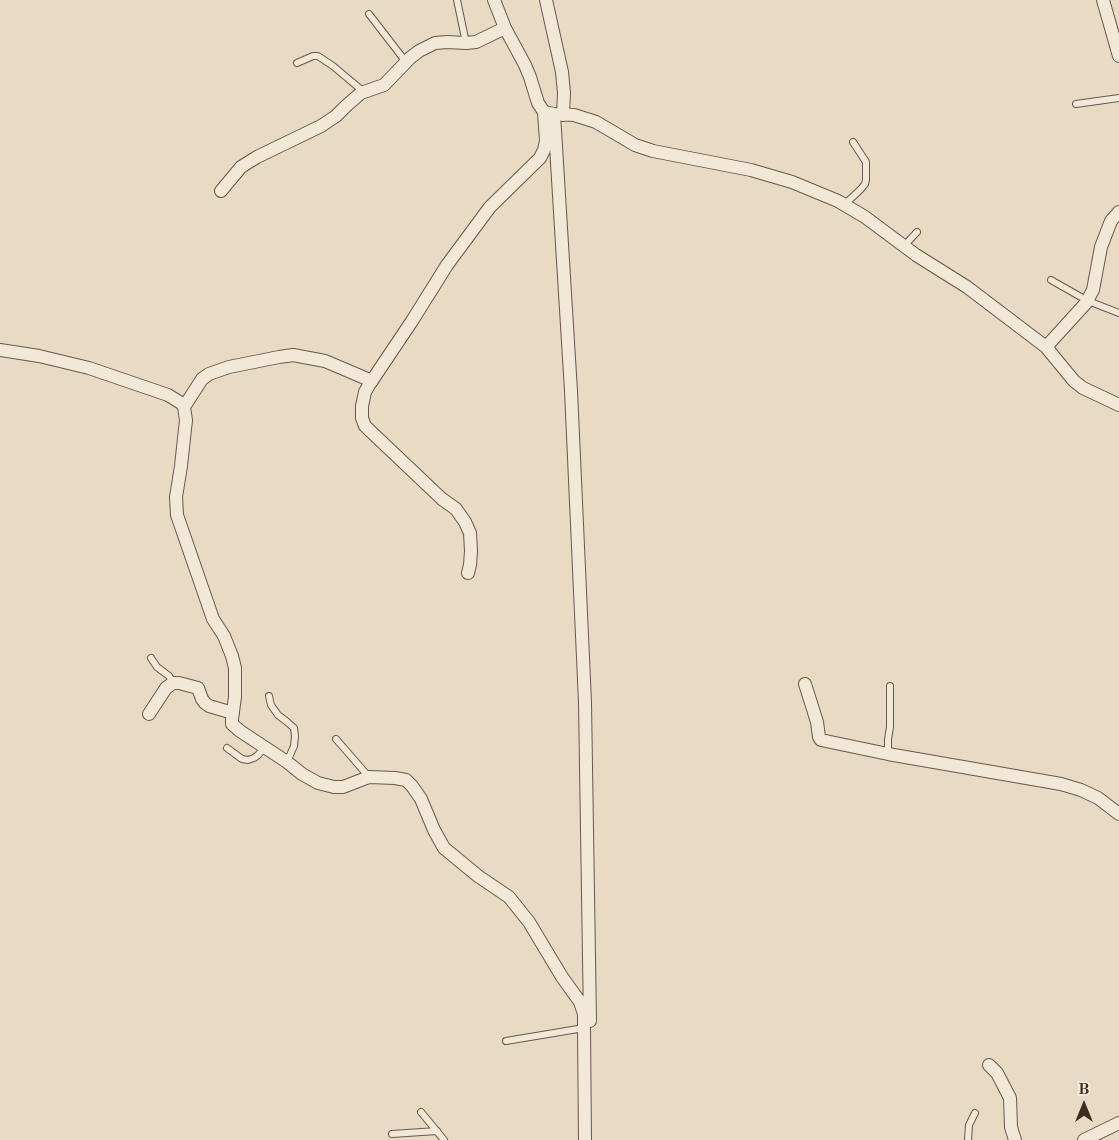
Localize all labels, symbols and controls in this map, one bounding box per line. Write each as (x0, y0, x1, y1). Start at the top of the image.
north arrow (1059, 1080, 1109, 1130)
text: B (1079, 1081, 1089, 1099)

